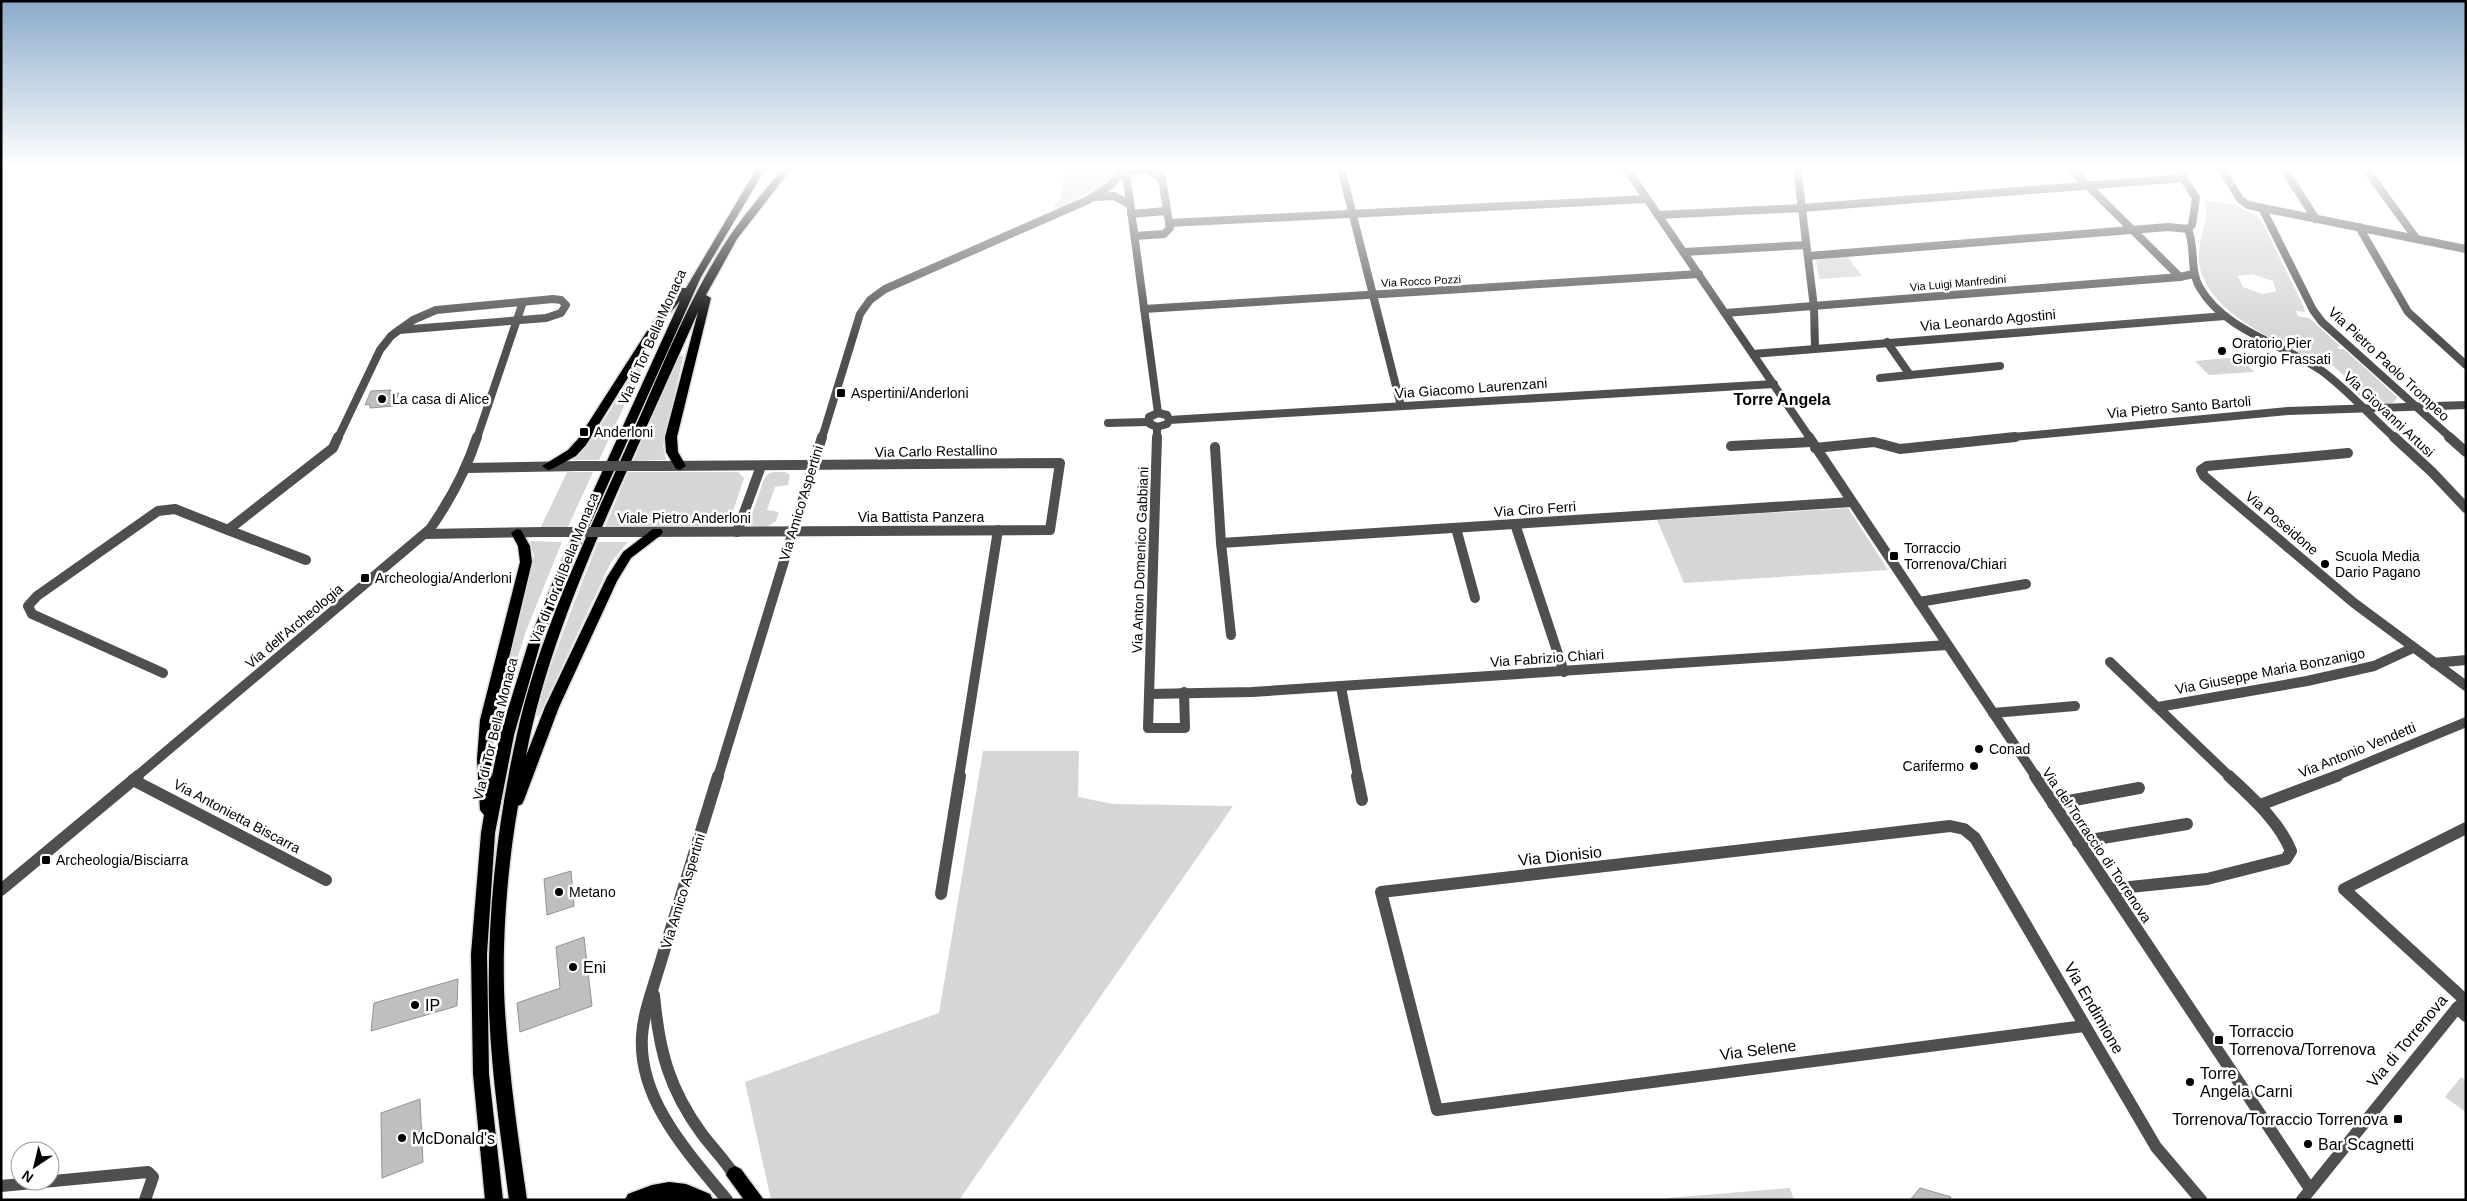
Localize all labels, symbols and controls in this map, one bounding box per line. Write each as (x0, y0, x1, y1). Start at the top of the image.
street label: Via di Tor Bella Monaca (615, 267, 689, 407)
street label: Via Rocco Pozzi (1381, 273, 1461, 289)
street label: Via Luigi Manfredini (1909, 273, 2007, 293)
street label: Via Pietro Paolo Trompeo (2325, 304, 2453, 424)
street label: Via Leonardo Agostini (1920, 306, 2056, 334)
place label: Oratorio Pier Giorgio Frassati (2232, 335, 2331, 367)
marker: Oratorio Pier Giorgio Frassati (2216, 345, 2228, 357)
street label: Via Giovanni Artusi (2340, 368, 2438, 460)
street label: Via Giacomo Laurenzani (1394, 375, 1548, 401)
place label: Aspertini/Anderloni (851, 385, 969, 401)
marker: Aspertini/Anderloni (835, 387, 847, 399)
place label: La casa di Alice (392, 391, 489, 407)
district label: Torre Angela (1734, 391, 1831, 408)
marker: La casa di Alice (376, 393, 388, 405)
street label: Via Pietro Santo Bartoli (2106, 393, 2252, 421)
place label: Anderloni (594, 424, 653, 440)
marker: Anderloni (578, 426, 590, 438)
street label: Via Carlo Restallino (875, 442, 998, 460)
street label: Via Amico Aspertini (776, 443, 826, 563)
street label: Via Anton Domenico Gabbiani (1129, 467, 1151, 653)
street label: Via Poseidone (2242, 488, 2322, 558)
street label: Via di Tor di Bella Monaca (526, 490, 602, 646)
street label: Via Ciro Ferri (1493, 498, 1577, 520)
street label: Via Battista Panzera (858, 509, 985, 525)
street label: Viale Pietro Anderloni (617, 510, 751, 526)
place label: Torraccio Torrenova/Chiari (1904, 540, 2007, 572)
place label: Scuola Media Dario Pagano (2335, 548, 2421, 580)
marker: Torraccio Torrenova/Chiari (1888, 550, 1900, 562)
marker: Scuola Media Dario Pagano (2319, 558, 2331, 570)
place label: Archeologia/Anderloni (375, 570, 512, 586)
marker: Archeologia/Anderloni (359, 572, 371, 584)
street label: Via dell'Archeologia (242, 580, 346, 671)
street label: Via Giuseppe Maria Bonzanigo (2174, 645, 2366, 697)
street label: Via Fabrizio Chiari (1490, 646, 1604, 670)
street label: Via di Tor Bella Monaca (470, 656, 521, 802)
street label: Via Antonio Vendetti (2296, 719, 2418, 781)
place label: Conad (1989, 741, 2030, 757)
marker: Conad (1973, 743, 1985, 755)
place label: Carifermo (1903, 758, 1964, 774)
marker: Carifermo (1968, 760, 1980, 772)
street label: Via del Torraccio di Torrenova (2039, 764, 2155, 926)
street label: Via Antonietta Biscarra (171, 776, 303, 856)
street label: Via Amico Aspertini (658, 831, 708, 951)
street label: Via Dionisio (1517, 843, 1603, 869)
place label: Archeologia/Bisciarra (56, 852, 188, 868)
marker: Archeologia/Bisciarra (40, 854, 52, 866)
place label: Metano (569, 884, 616, 900)
marker: Metano (553, 886, 565, 898)
place label: Eni (583, 959, 606, 976)
street label: Via Endimione (2061, 959, 2127, 1057)
marker: Eni (567, 961, 579, 973)
street label: Via di Torrenova (2364, 991, 2451, 1091)
place label: IP (425, 997, 440, 1014)
marker: IP (409, 999, 421, 1011)
place label: Torraccio Torrenova/Torrenova (2229, 1023, 2376, 1058)
marker: Torraccio Torrenova/Torrenova (2213, 1034, 2225, 1046)
street label: Via Selene (1719, 1037, 1797, 1063)
place label: Torre Angela Carni (2200, 1065, 2293, 1100)
marker: Torre Angela Carni (2184, 1076, 2196, 1088)
place label: Torrenova/Torraccio Torrenova (2172, 1111, 2388, 1128)
marker: Torrenova/Torraccio Torrenova (2392, 1113, 2404, 1125)
place label: McDonald's (412, 1130, 495, 1147)
marker: McDonald's (396, 1132, 408, 1144)
place label: Bar Scagnetti (2318, 1136, 2414, 1153)
marker: Bar Scagnetti (2302, 1138, 2314, 1150)
north arrow (10, 1141, 60, 1191)
text: N (19, 1167, 36, 1186)

